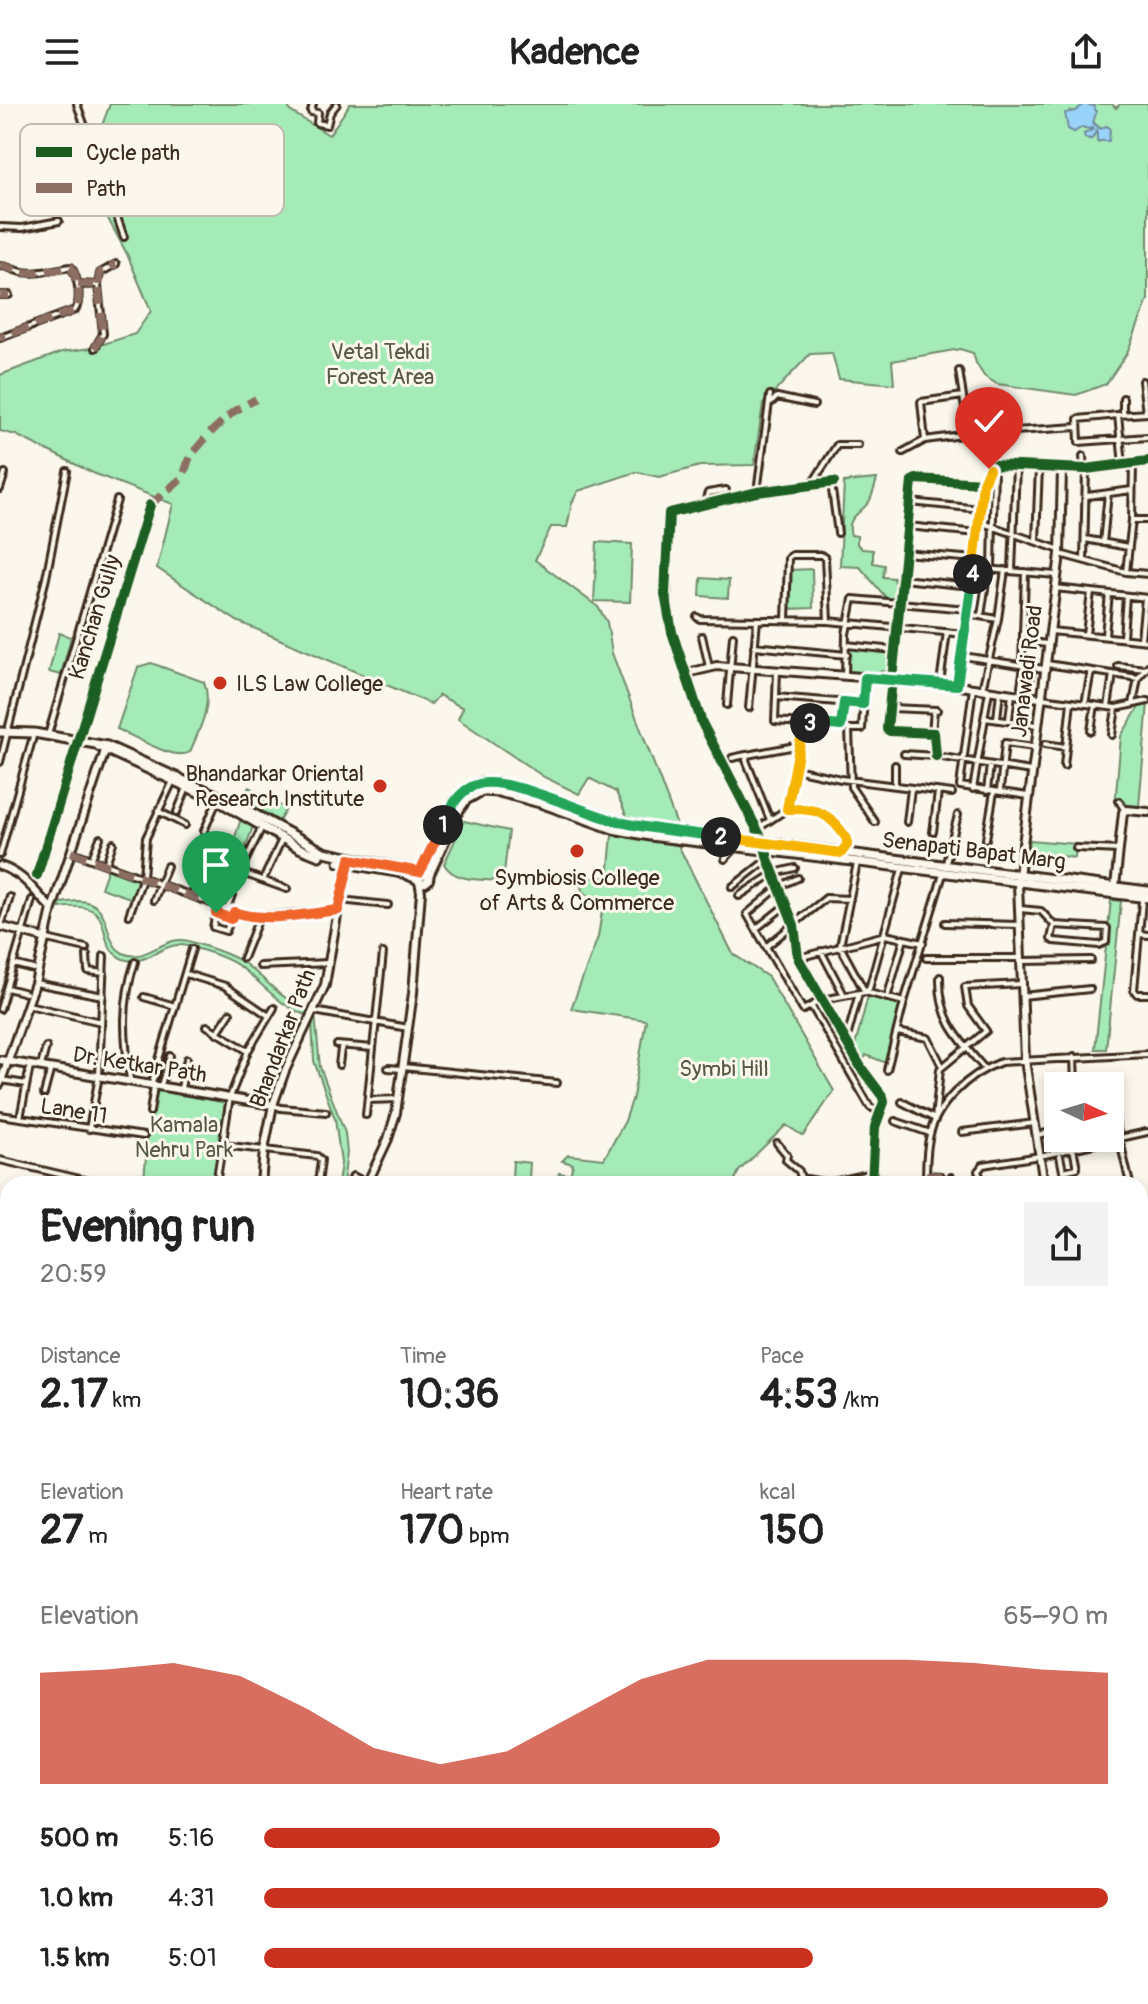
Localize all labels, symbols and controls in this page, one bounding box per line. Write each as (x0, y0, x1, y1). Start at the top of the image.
icon: menu (40, 30, 84, 74)
text: Kadence (509, 30, 639, 75)
icon: share (1064, 30, 1108, 74)
legend (20, 124, 284, 216)
text: Cycle path (86, 139, 180, 167)
text: Path (86, 175, 126, 203)
park label: Vetal Tekdi Forest Area (326, 338, 434, 391)
pin (955, 387, 1023, 469)
icon: check (967, 399, 1011, 443)
street label: Kanchan Gully (63, 551, 127, 683)
pin: 4 (953, 554, 993, 594)
text: 4 (967, 560, 979, 588)
street label: Janawadi Road (1005, 603, 1049, 739)
place label: ILS Law College (236, 670, 383, 698)
marker: ILS Law College (211, 674, 229, 692)
pin: 3 (790, 703, 830, 743)
text: 3 (804, 709, 816, 737)
place label: Bhandarkar Oriental Research Institute (186, 760, 364, 813)
marker: Bhandarkar Oriental Research Institute (371, 777, 389, 795)
pin: 1 (423, 805, 463, 845)
text: 1 (439, 811, 447, 839)
pin: 2 (701, 817, 741, 857)
text: 2 (715, 823, 727, 851)
street label: Senapati Bapat Marg (881, 826, 1067, 876)
pin (182, 831, 250, 913)
marker: Symbiosis College of Arts & Commerce (568, 842, 586, 860)
icon: arrive (194, 843, 238, 887)
place label: Symbiosis College of Arts & Commerce (480, 864, 674, 917)
street label: Bhandarkar Path (244, 965, 322, 1111)
street label: Dr. Ketkar Path (71, 1041, 209, 1089)
park label: Symbi Hill (679, 1055, 769, 1083)
north arrow (1044, 1072, 1124, 1152)
map controls (1044, 1072, 1124, 1152)
street label: Lane 11 (38, 1092, 109, 1130)
park label: Kamala Nehru Park (135, 1111, 233, 1164)
text: Evening run (40, 1200, 255, 1255)
button: share (1024, 1202, 1108, 1286)
text: 20:59 (40, 1258, 107, 1290)
text: Distance (40, 1342, 120, 1370)
text: Time (400, 1342, 446, 1370)
text: Pace (760, 1342, 804, 1370)
text: 2.17 (40, 1370, 108, 1419)
text: 10:36 (400, 1370, 499, 1419)
text: 4:53 (760, 1370, 838, 1419)
text: km (108, 1386, 141, 1414)
text: /km (838, 1386, 879, 1414)
text: Elevation (40, 1478, 124, 1506)
text: Heart rate (400, 1478, 493, 1506)
text: kcal (760, 1478, 796, 1506)
text: 27 (40, 1506, 84, 1555)
text: 170 (400, 1506, 464, 1555)
text: 150 (760, 1506, 825, 1555)
text: m (84, 1522, 108, 1550)
text: bpm (464, 1522, 510, 1550)
text: Elevation (40, 1600, 139, 1632)
text: 65–90 m (1004, 1600, 1108, 1632)
text: 500 m (40, 1822, 118, 1854)
text: 5:16 (168, 1822, 214, 1854)
text: 1.0 km (40, 1882, 113, 1914)
text: 4:31 (168, 1882, 215, 1914)
text: 1.5 km (40, 1942, 110, 1974)
text: 5:01 (168, 1942, 217, 1974)

